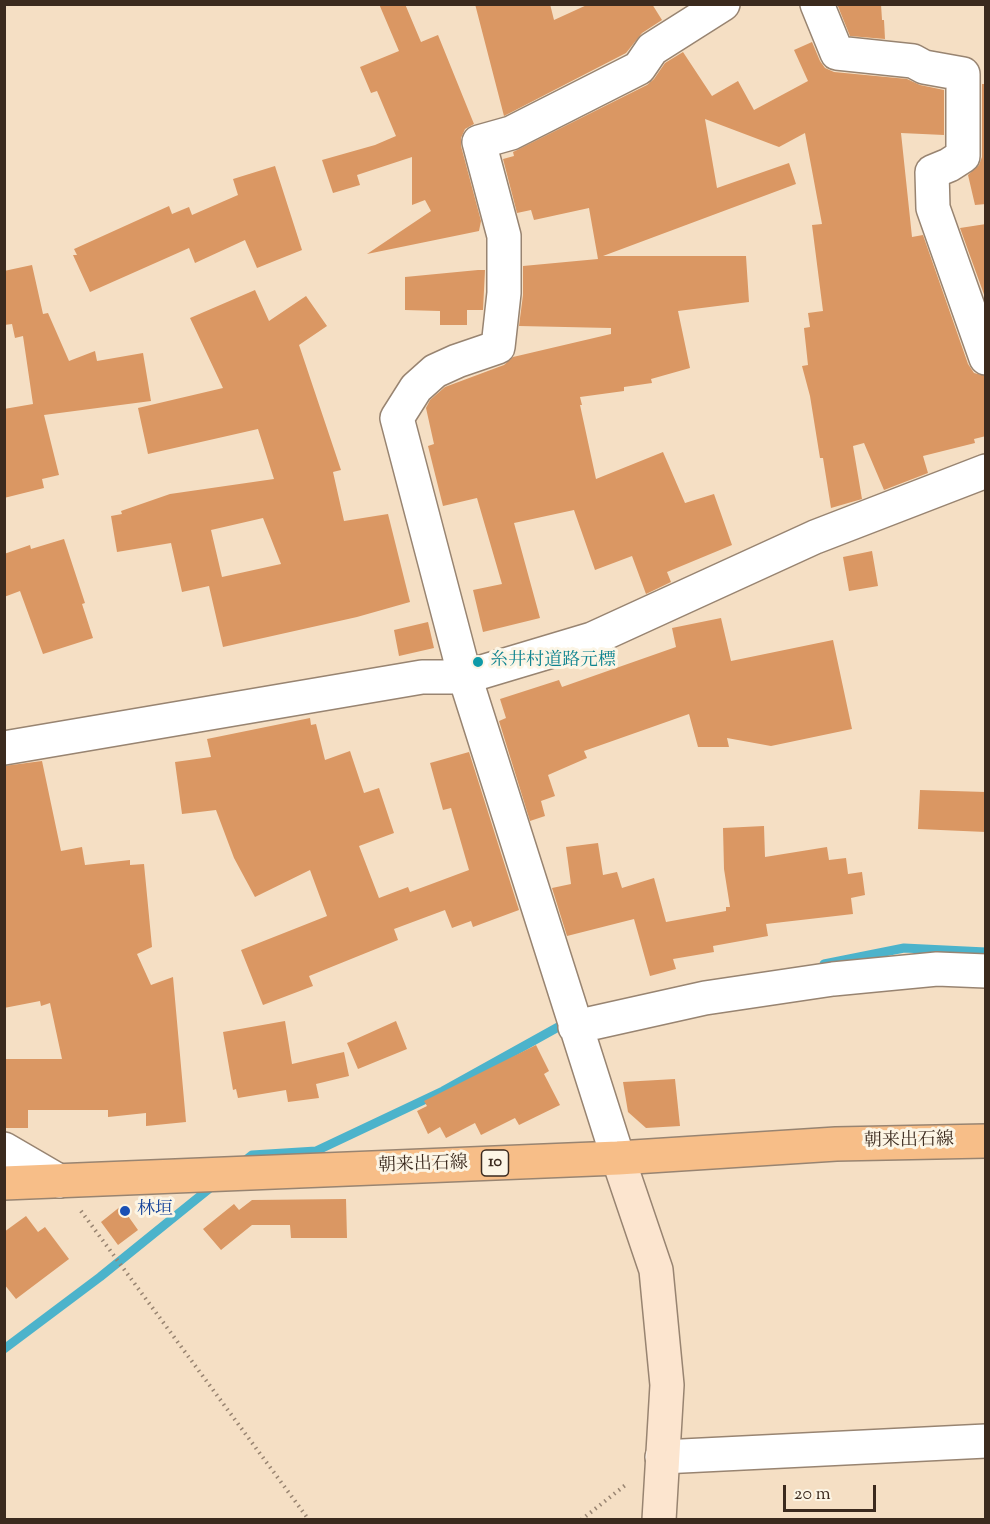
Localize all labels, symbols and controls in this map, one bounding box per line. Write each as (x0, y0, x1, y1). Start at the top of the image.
place label: 糸井村道路元標 (490, 651, 616, 673)
marker: 糸井村道路元標 (471, 655, 485, 669)
street label: 朝来出石線 (864, 1130, 954, 1154)
road number: 10 (482, 1150, 508, 1176)
street label: 朝来出石線 (378, 1154, 468, 1178)
place label: 林垣 (137, 1200, 173, 1222)
marker: 林垣 (118, 1204, 132, 1218)
scale bar (786, 1473, 879, 1511)
text: 20 m (794, 1482, 831, 1508)

